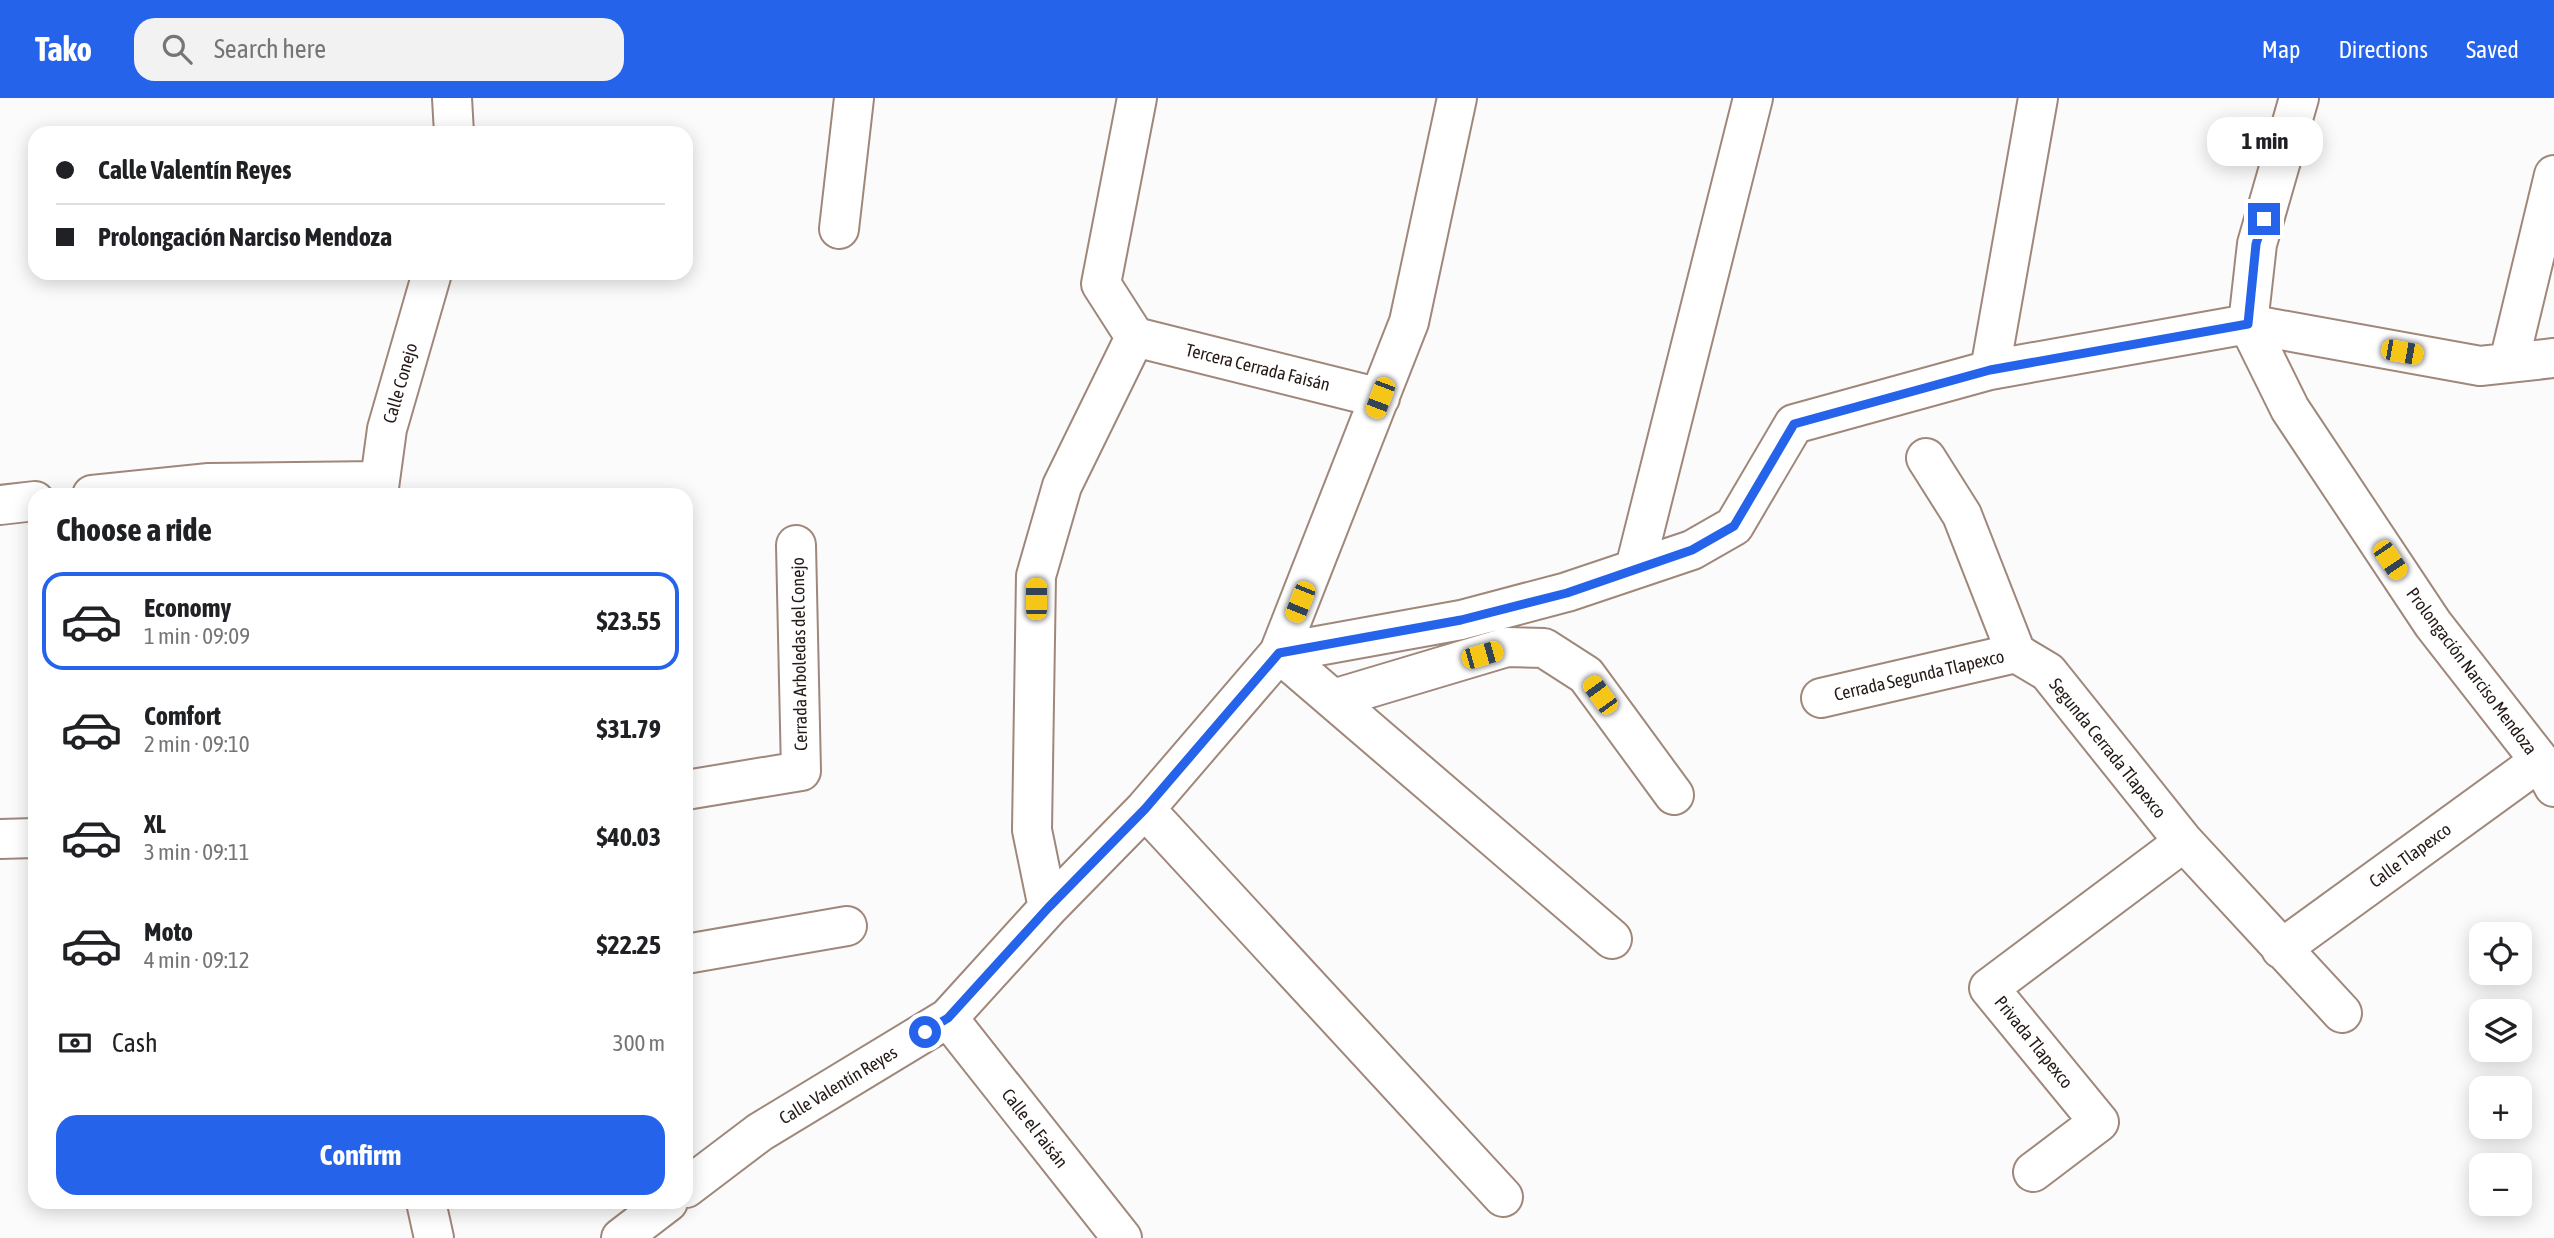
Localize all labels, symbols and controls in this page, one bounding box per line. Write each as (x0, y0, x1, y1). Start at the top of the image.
search box (134, 18, 624, 81)
text: Tako (35, 30, 92, 68)
icon: search (158, 30, 196, 68)
text: Search here (214, 34, 326, 64)
text: Map (2262, 36, 2300, 63)
text: Directions (2338, 36, 2428, 63)
text: Saved (2466, 36, 2519, 63)
callout: 1 min (2206, 117, 2322, 166)
text: 1 min (2242, 128, 2288, 154)
text: Calle Valentín Reyes (98, 155, 291, 185)
route end (2248, 203, 2280, 235)
text: Prolongación Narciso Mendoza (98, 222, 392, 252)
car (2380, 338, 2425, 366)
street label: Tercera Cerrada Faisán (1184, 339, 1332, 395)
street label: Calle Conejo (379, 340, 421, 426)
car (1363, 375, 1398, 421)
text: Choose a ride (56, 511, 212, 548)
car (2370, 537, 2411, 583)
street label: Cerrada Arboledas del Conejo (787, 557, 811, 751)
car (1026, 578, 1047, 620)
car (1283, 579, 1318, 625)
street label: Prolongación Narciso Mendoza (2402, 583, 2542, 759)
icon: car (60, 590, 123, 653)
text: Economy (144, 593, 231, 623)
text: $23.55 (597, 606, 661, 636)
text: 1 min · 09:09 (144, 623, 250, 649)
car (1459, 639, 1506, 671)
street label: Cerrada Segunda Tlapexco (1832, 645, 2006, 705)
car (1580, 672, 1621, 718)
street label: Segunda Cerrada Tlapexco (2045, 674, 2171, 822)
icon: car (60, 698, 123, 761)
text: Comfort (144, 701, 221, 731)
text: $31.79 (597, 714, 661, 744)
text: 2 min · 09:10 (144, 731, 250, 757)
icon: car (60, 806, 123, 869)
text: XL (144, 809, 166, 839)
street label: Calle Tlapexco (2365, 818, 2455, 892)
text: $40.03 (597, 822, 661, 852)
text: 3 min · 09:11 (144, 839, 250, 865)
icon: car (60, 914, 123, 977)
text: Moto (144, 917, 193, 947)
map controls (2469, 922, 2532, 1216)
button: locate (2469, 922, 2532, 985)
text: $22.25 (597, 930, 661, 960)
text: 4 min · 09:12 (144, 947, 250, 973)
street label: Privada Tlapexco (1990, 992, 2078, 1092)
button: layers (2469, 999, 2532, 1062)
route start (909, 1016, 941, 1048)
icon: cash (56, 1024, 94, 1062)
text: Cash (112, 1028, 158, 1058)
text: 300 m (613, 1030, 665, 1056)
street label: Calle Valentín Reyes (775, 1042, 901, 1128)
button: + (2469, 1076, 2532, 1139)
street label: Calle el Faisán (998, 1084, 1072, 1172)
button: Confirm (56, 1115, 665, 1195)
button: − (2469, 1153, 2532, 1216)

